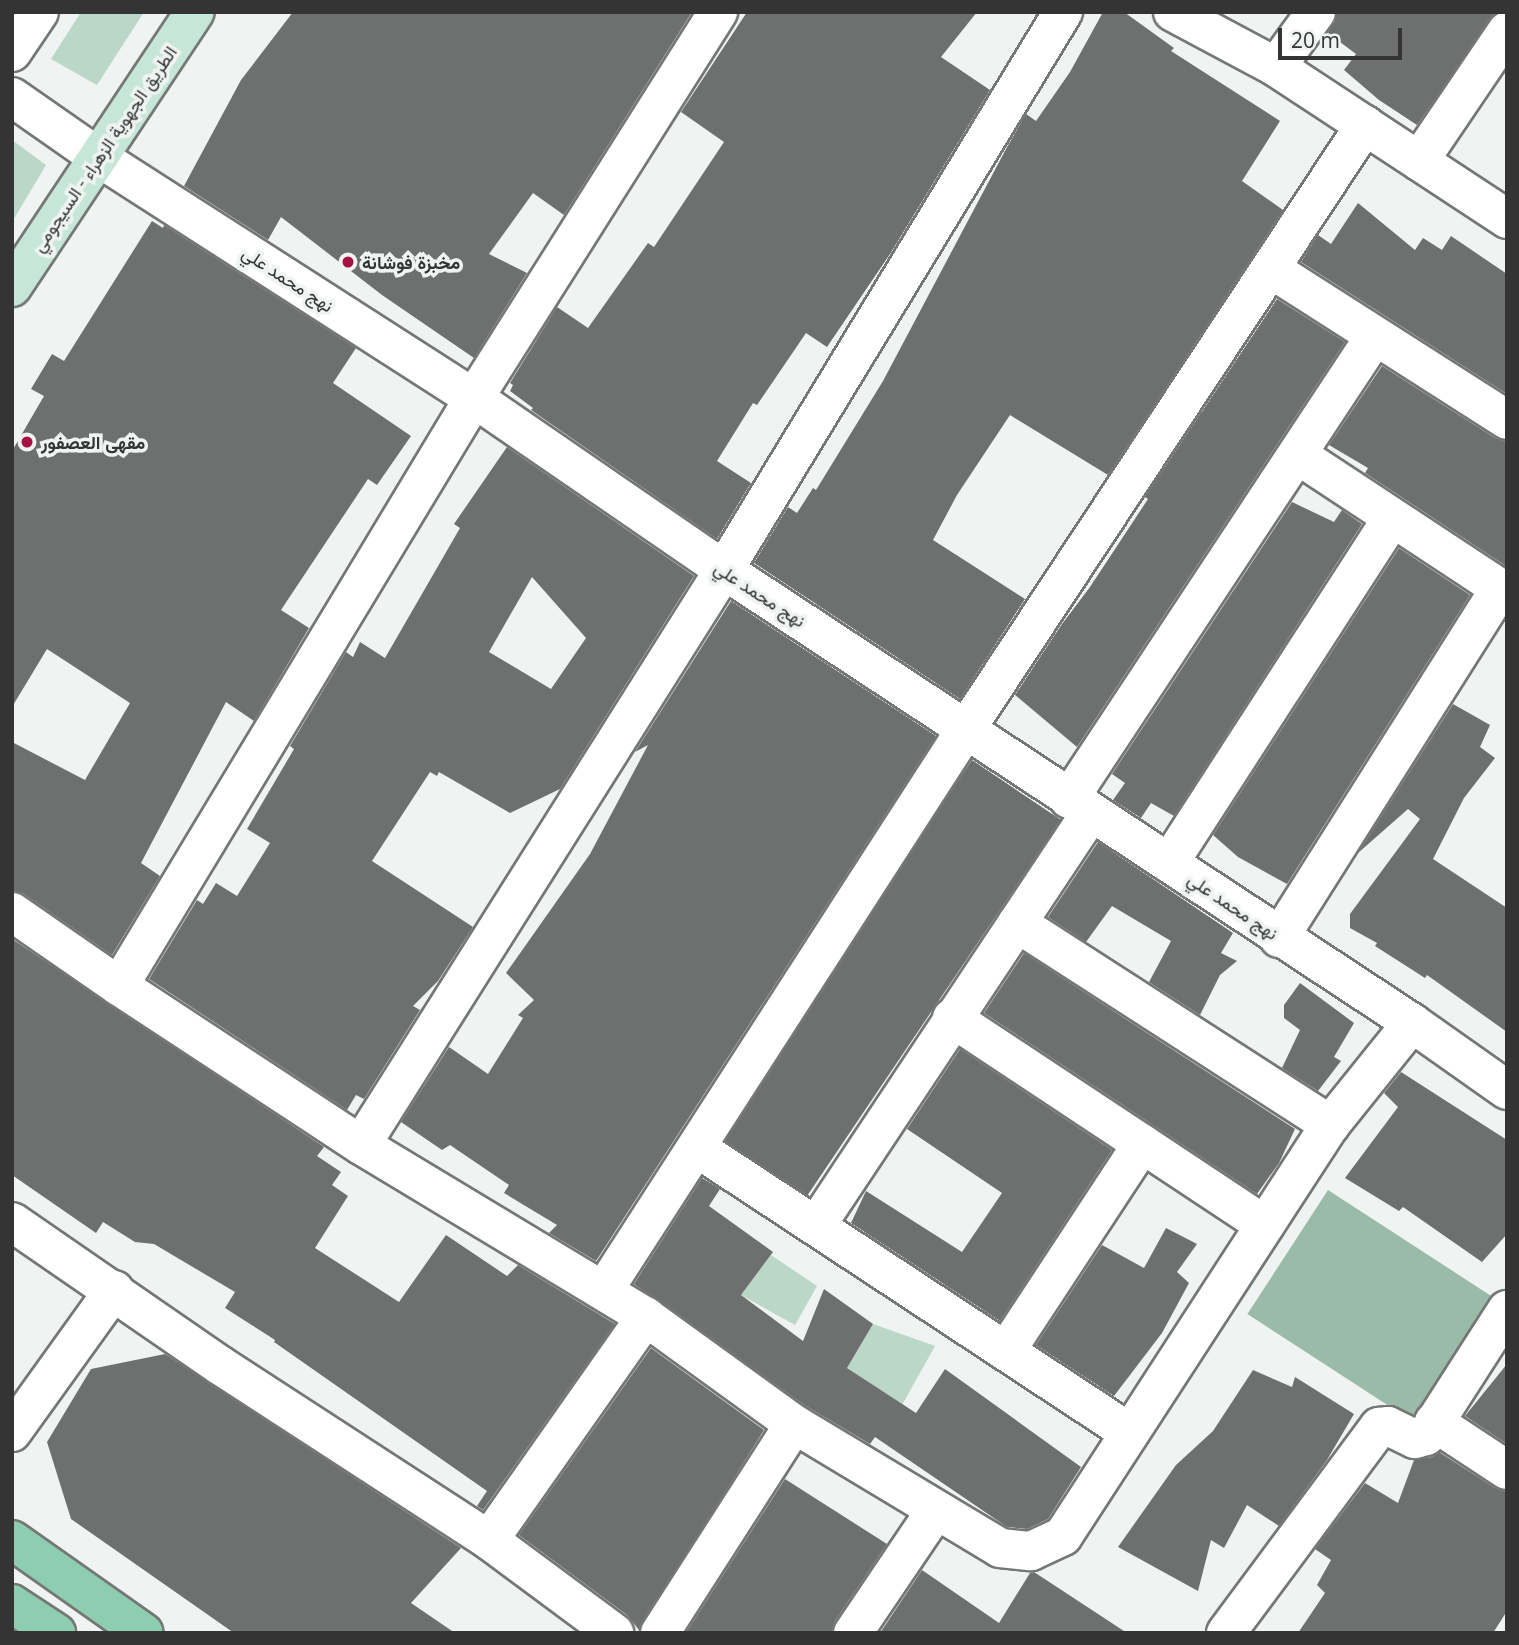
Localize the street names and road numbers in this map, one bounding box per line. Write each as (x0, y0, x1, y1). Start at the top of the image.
street label: الطريق الجهوية الزهراء - السيجومي (27, 42, 181, 256)
street label: نهج محمد علي (238, 242, 338, 316)
street label: نهج محمد علي (710, 557, 810, 631)
street label: نهج محمد علي (1184, 868, 1282, 944)

